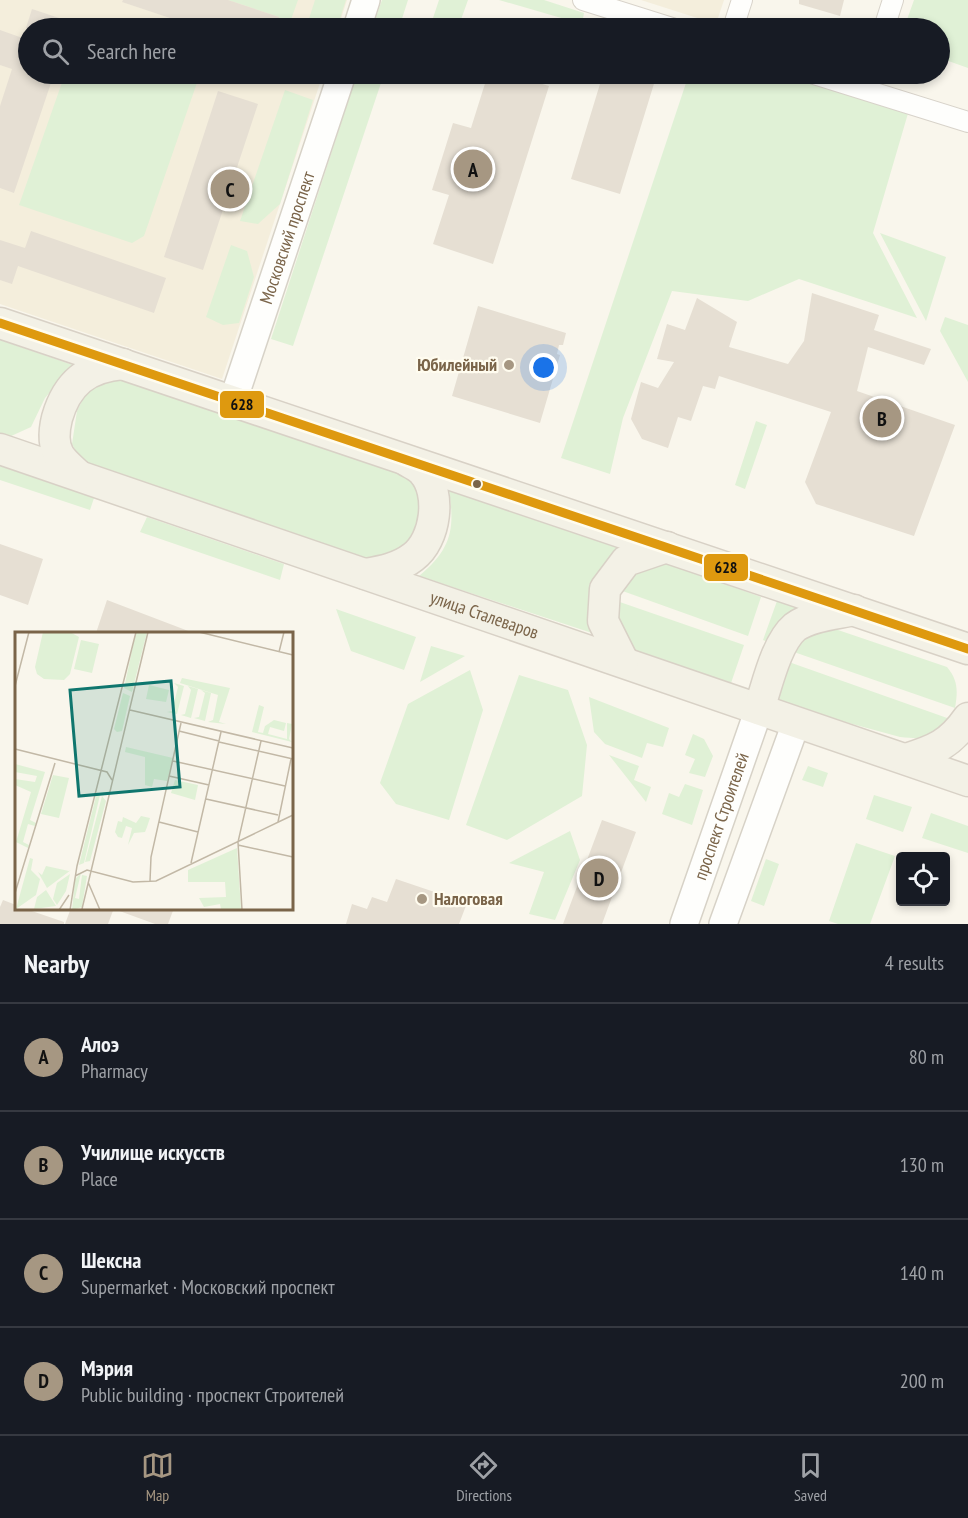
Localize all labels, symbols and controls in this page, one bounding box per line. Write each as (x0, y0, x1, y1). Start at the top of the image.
search box (18, 18, 950, 84)
icon: search (39, 35, 72, 68)
text: Search here (87, 37, 176, 65)
pin: A (454, 146, 492, 192)
pin: C (210, 166, 250, 212)
street label: Московский проспект (254, 168, 320, 307)
place label: Юбилейный (417, 353, 497, 376)
your location (529, 353, 558, 382)
marker: Юбилейный (502, 358, 516, 372)
line badge: 628 (219, 390, 265, 419)
text: 628 (231, 394, 253, 414)
pin: B (862, 396, 902, 440)
unlabelled marker (471, 478, 483, 490)
line badge: 628 (703, 553, 749, 582)
text: 628 (715, 557, 737, 577)
street label: улица Сталеваров (427, 585, 542, 644)
inset map (15, 632, 292, 909)
street label: проспект Строителей (688, 750, 754, 883)
map controls (896, 852, 950, 906)
button: locate (896, 852, 950, 906)
pin: D (580, 856, 618, 900)
place label: Налоговая (434, 887, 503, 910)
marker: Налоговая (415, 892, 429, 906)
text: Nearby (24, 947, 89, 980)
text: 4 results (885, 950, 944, 976)
text: Алоэ (81, 1030, 119, 1058)
text: A (38, 1044, 49, 1070)
text: 80 m (909, 1044, 944, 1070)
text: Pharmacy (81, 1058, 148, 1084)
text: Училище искусств (81, 1138, 225, 1166)
text: B (39, 1152, 48, 1178)
text: 130 m (900, 1152, 944, 1178)
text: Place (81, 1166, 118, 1192)
text: Шексна (81, 1246, 141, 1274)
text: C (39, 1260, 48, 1286)
text: 140 m (900, 1260, 944, 1286)
text: Supermarket · Московский проспект (81, 1274, 335, 1300)
text: Мэрия (81, 1354, 133, 1382)
text: D (38, 1368, 49, 1394)
text: 200 m (900, 1368, 944, 1394)
text: Public building · проспект Строителей (81, 1382, 344, 1408)
tab: Map (141, 1449, 174, 1505)
tab: Directions (456, 1449, 512, 1505)
tab: Saved (794, 1449, 827, 1505)

